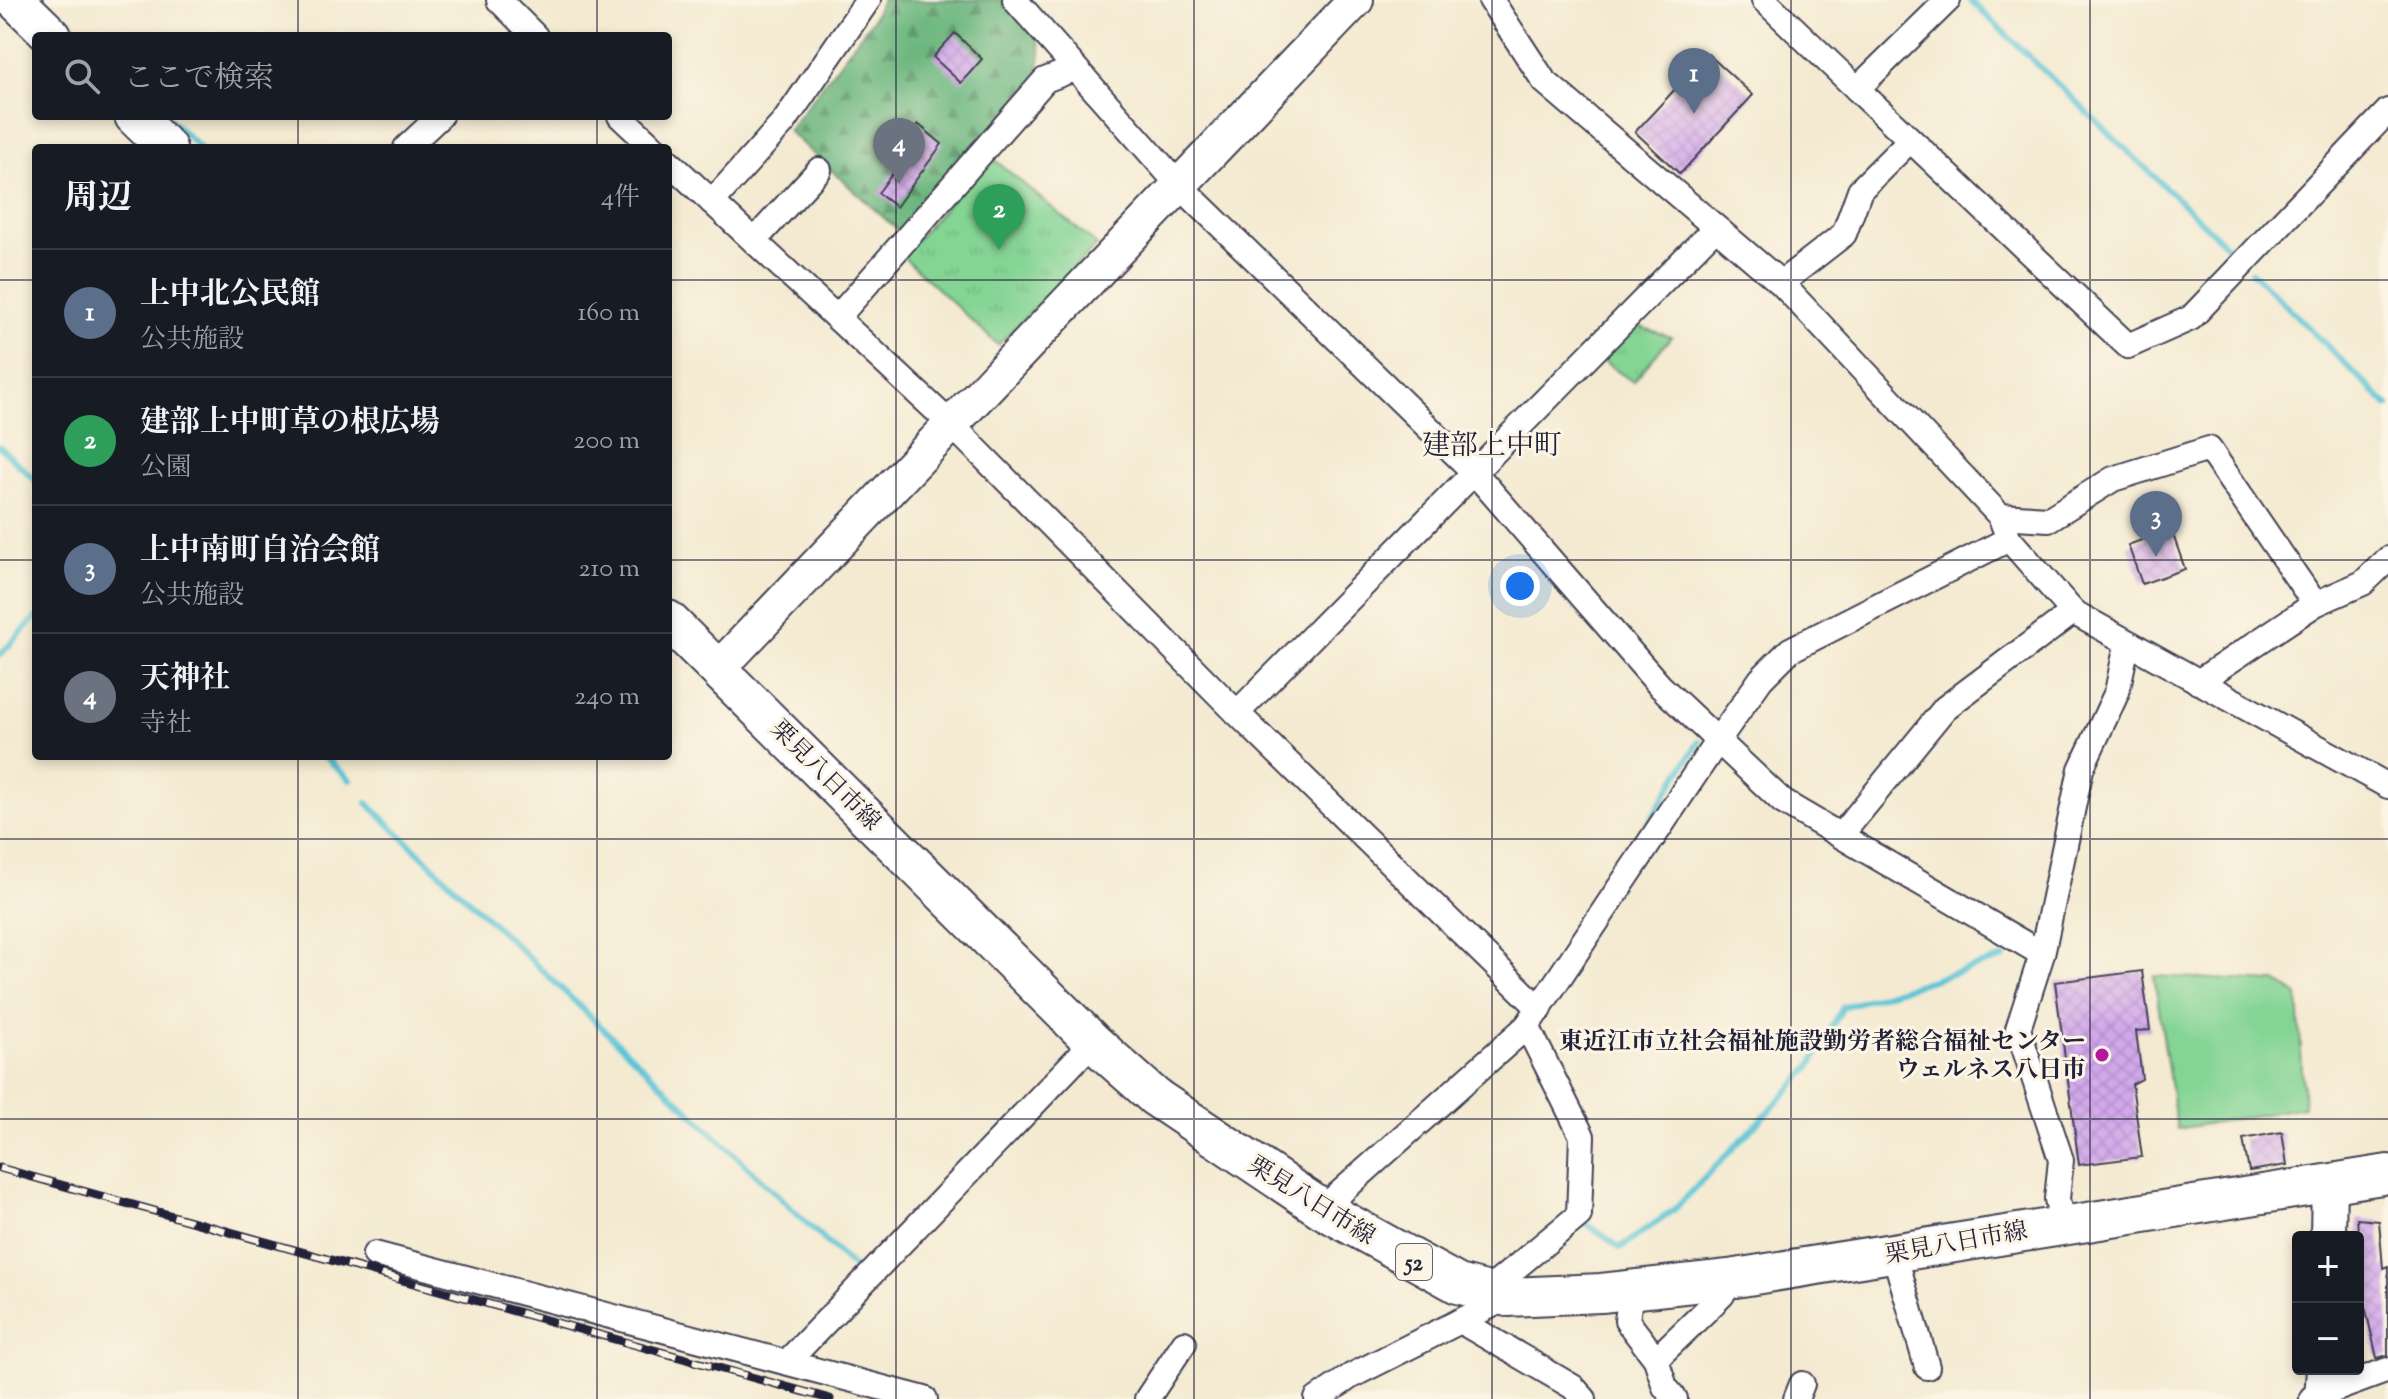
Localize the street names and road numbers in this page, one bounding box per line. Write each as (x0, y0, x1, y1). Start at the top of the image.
street label: 栗見八日市線 (762, 713, 888, 839)
street label: 栗見八日市線 (1241, 1149, 1381, 1254)
street label: 栗見八日市線 (1882, 1215, 2030, 1273)
road number: 52 (1396, 1244, 1432, 1280)

